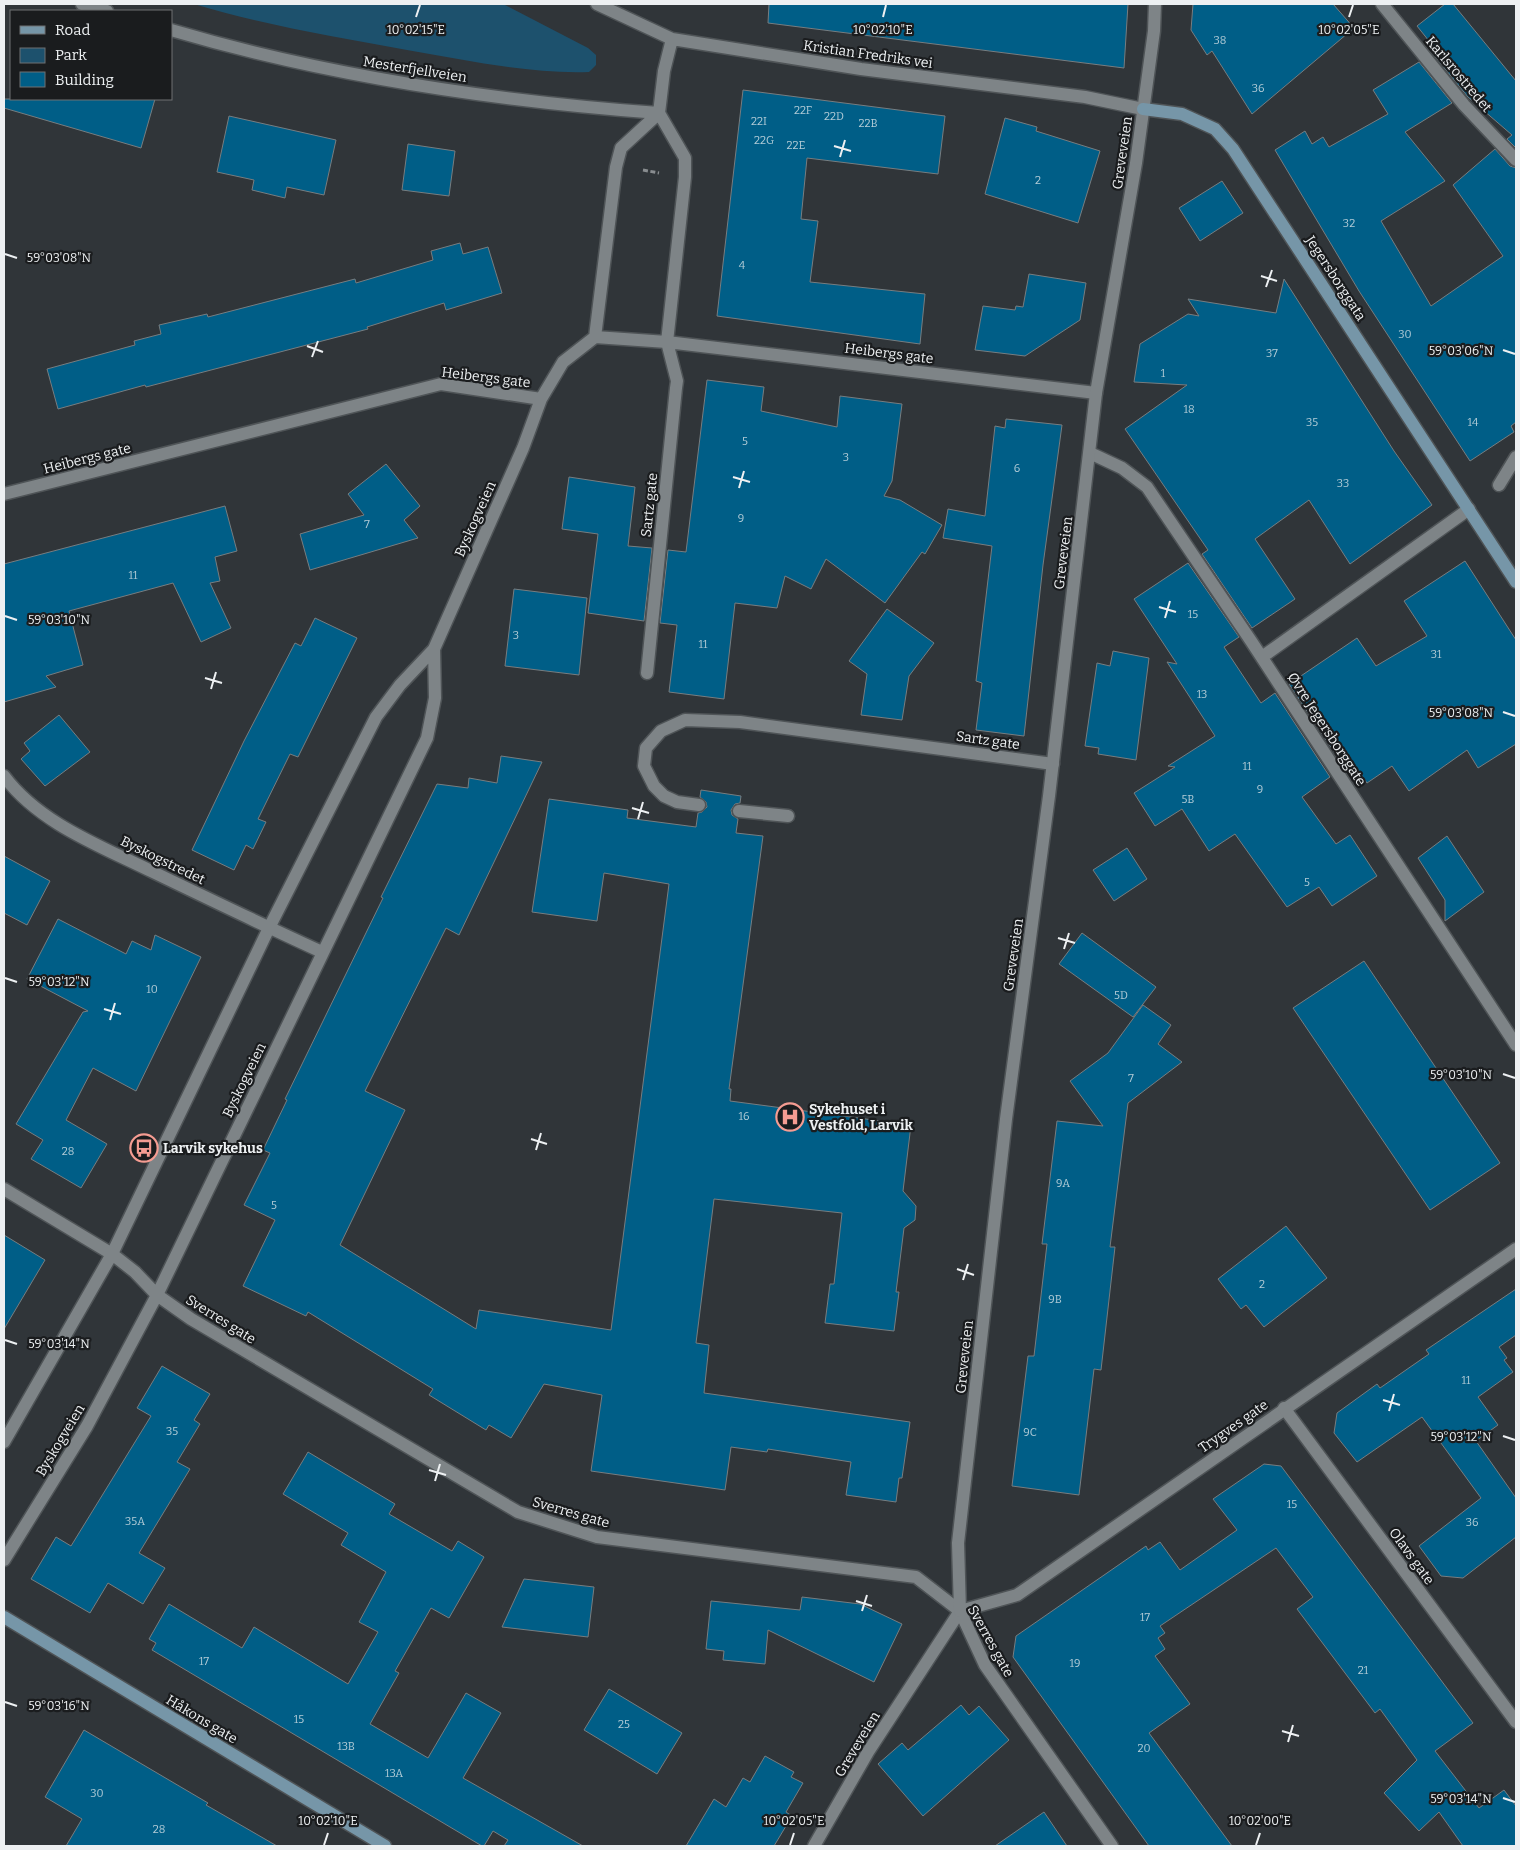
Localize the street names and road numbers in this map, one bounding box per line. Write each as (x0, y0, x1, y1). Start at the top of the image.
street label: Karlsrostredet (1422, 33, 1495, 116)
street label: Kristian Fredriks vei (802, 37, 934, 72)
street label: Mesterfjellveien (362, 53, 468, 86)
street label: Greveveien (1109, 115, 1136, 191)
street label: Jegersborggata (1301, 232, 1370, 324)
street label: Heibergs gate (844, 340, 934, 367)
street label: Heibergs gate (441, 364, 531, 391)
street label: Heibergs gate (42, 439, 133, 478)
street label: Sartz gate (638, 472, 661, 538)
street label: Byskogveien (451, 479, 500, 560)
street label: Greveveien (1051, 515, 1076, 591)
street label: Øvre Jegersborggate (1284, 669, 1370, 789)
street label: Sartz gate (955, 728, 1021, 753)
street label: Byskogstredet (118, 833, 208, 888)
street label: Greveveien (1000, 917, 1027, 993)
street label: Byskogveien (219, 1040, 270, 1120)
street label: Sverres gate (183, 1291, 259, 1348)
street label: Greveveien (952, 1319, 977, 1395)
street label: Trygves gate (1195, 1396, 1271, 1457)
street label: Byskogveien (32, 1401, 89, 1479)
street label: Sverres gate (530, 1493, 611, 1532)
street label: Olavs gate (1385, 1525, 1438, 1588)
street label: Sverres gate (964, 1602, 1017, 1680)
street label: Håkons gate (163, 1691, 241, 1747)
street label: Greveveien (831, 1708, 884, 1780)

